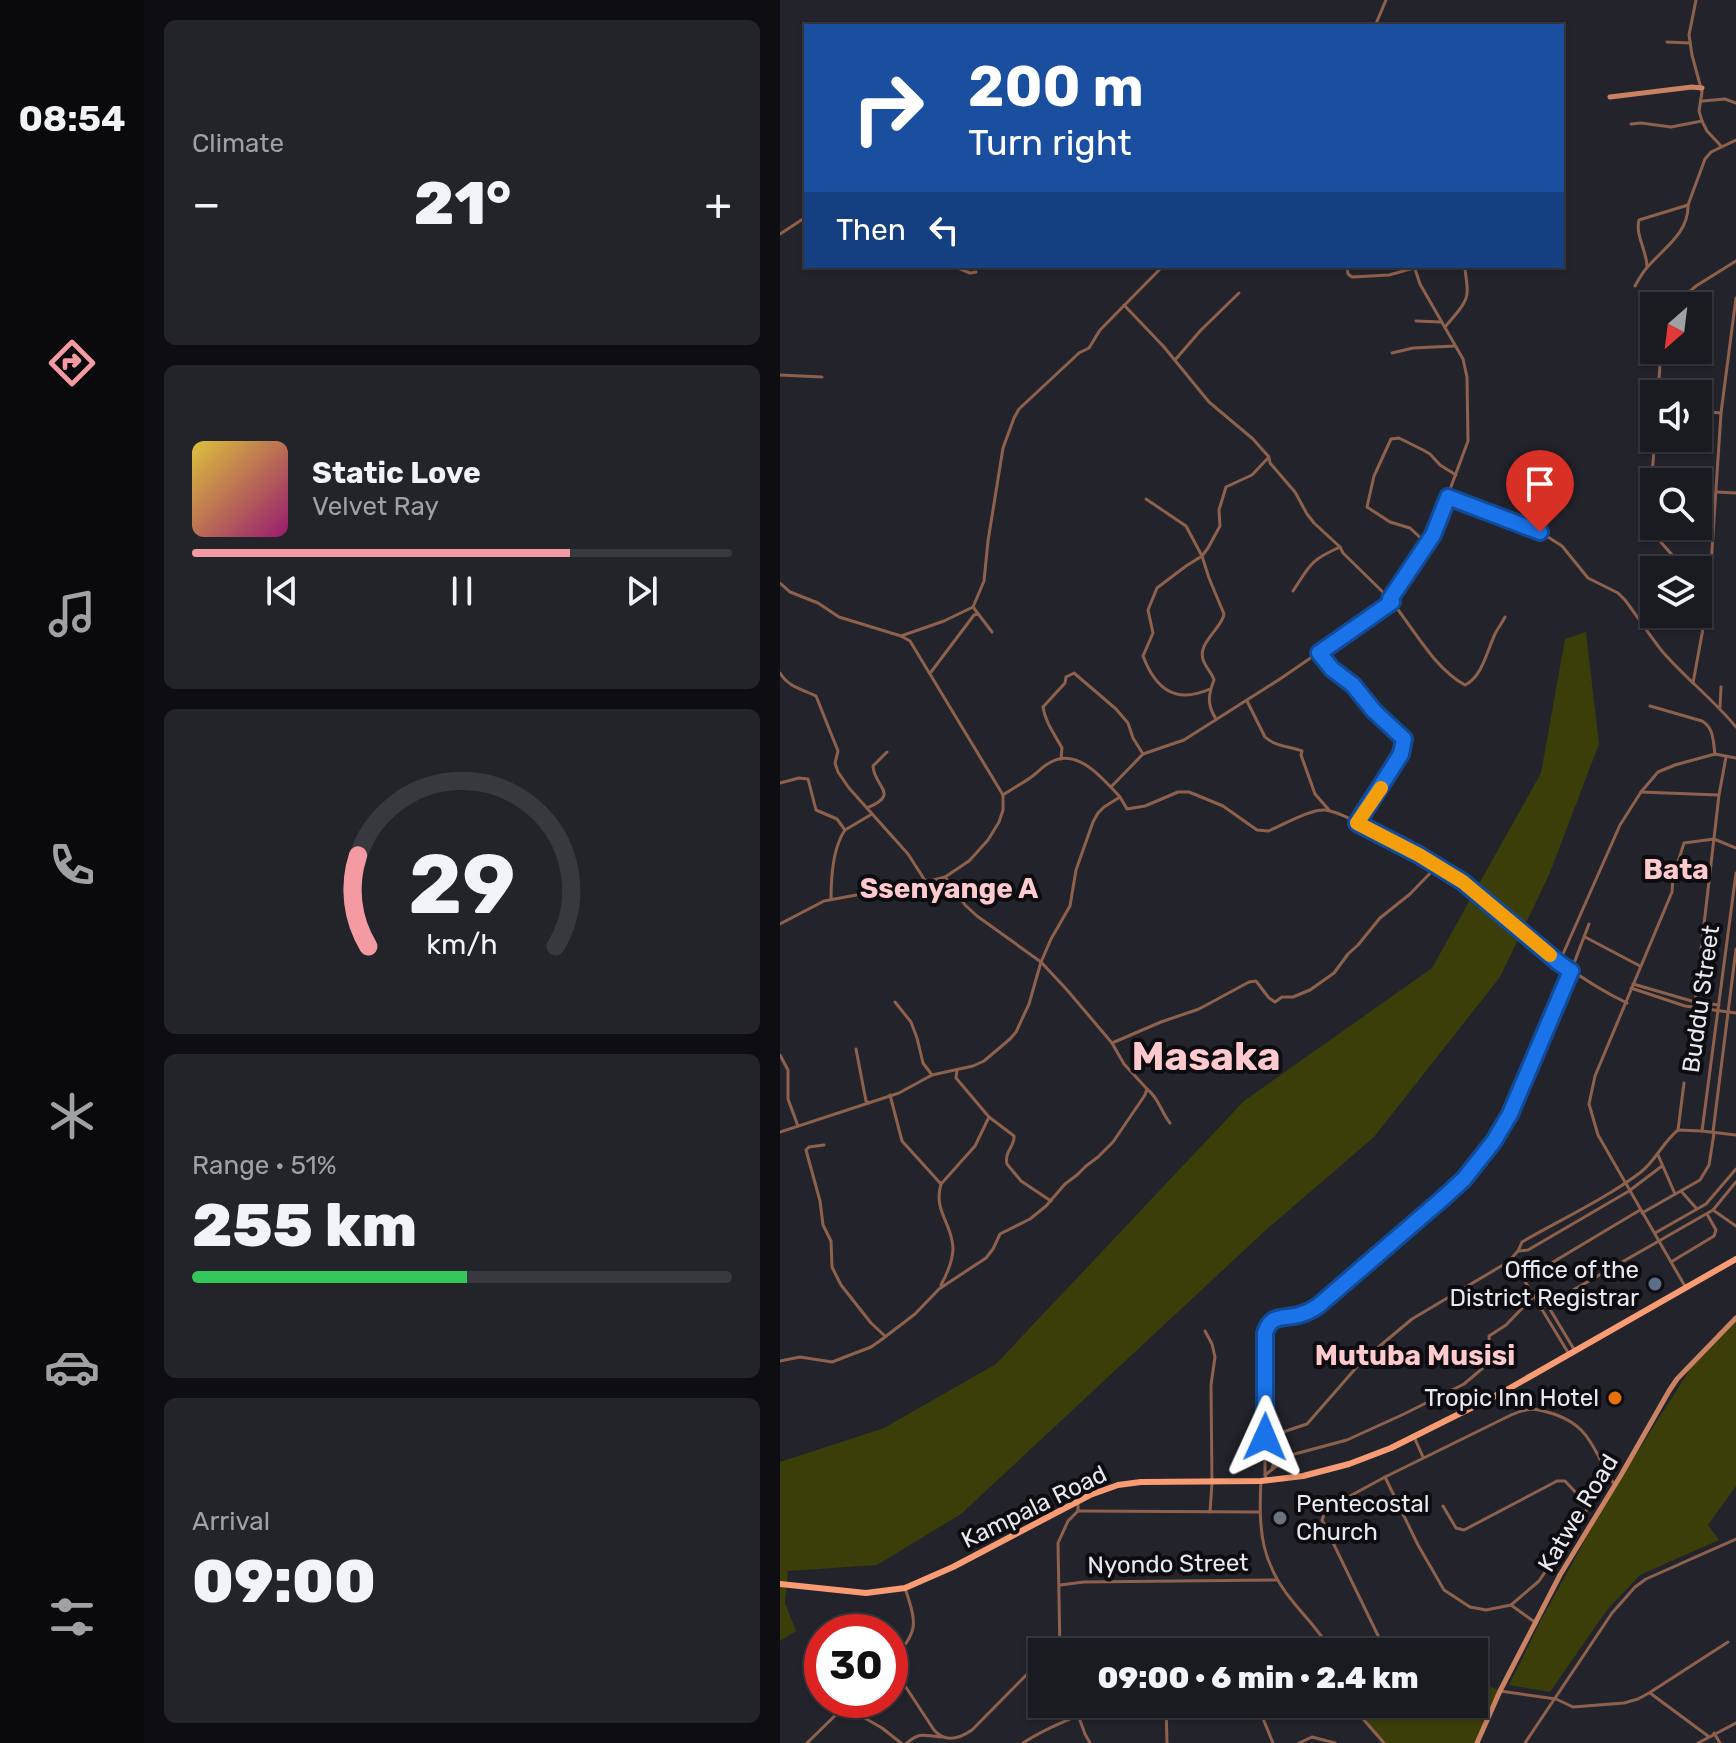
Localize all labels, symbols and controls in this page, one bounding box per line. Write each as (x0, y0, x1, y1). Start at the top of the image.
text: 200 m (968, 54, 1144, 120)
icon: right (836, 56, 940, 160)
text: 08:54 (18, 97, 126, 140)
text: Turn right (968, 121, 1132, 164)
text: Climate (192, 128, 284, 159)
text: 21° (414, 168, 511, 239)
text: − (192, 178, 221, 230)
text: + (705, 178, 732, 230)
icon: left (922, 208, 966, 252)
text: Then (836, 212, 906, 248)
north arrow (1640, 292, 1712, 364)
map controls (1640, 292, 1712, 628)
icon: directions (44, 335, 100, 391)
button: sound (1640, 380, 1712, 452)
pin (1506, 450, 1574, 532)
text: Static Love (312, 455, 481, 491)
icon: arrive (1518, 462, 1562, 506)
button: search (1640, 468, 1712, 540)
text: Velvet Ray (312, 491, 439, 522)
button: layers (1640, 556, 1712, 628)
icon: previous (260, 569, 304, 613)
icon: pause (440, 569, 484, 613)
icon: next (620, 569, 664, 613)
icon: music (44, 586, 100, 642)
text: 29 (408, 835, 516, 934)
icon: phone (44, 837, 100, 893)
district label: Bata (1643, 853, 1709, 886)
district label: Ssenyange A (860, 872, 1038, 905)
street label: Buddu Street (1677, 923, 1725, 1075)
text: km/h (426, 928, 498, 962)
district label: Masaka (1131, 1033, 1281, 1080)
icon: climate (44, 1088, 100, 1144)
text: Range · 51% (192, 1150, 337, 1181)
text: 255 km (192, 1190, 417, 1261)
place label: Office of the District Registrar (1450, 1256, 1639, 1312)
marker: Office of the District Registrar (1646, 1275, 1664, 1293)
icon: car (44, 1339, 100, 1395)
district label: Mutuba Musisi (1315, 1339, 1515, 1372)
place label: Tropic Inn Hotel (1424, 1384, 1599, 1412)
marker: Tropic Inn Hotel (1606, 1389, 1624, 1407)
position arrow (1223, 1395, 1307, 1479)
street label: Katwe Road (1532, 1449, 1624, 1577)
street label: Kampala Road (957, 1460, 1111, 1554)
place label: Pentecostal Church (1296, 1490, 1430, 1546)
text: Arrival (192, 1506, 270, 1537)
marker: Pentecostal Church (1271, 1509, 1289, 1527)
text: 09:00 (192, 1546, 376, 1617)
street label: Nyondo Street (1087, 1549, 1249, 1579)
icon: filters (44, 1589, 100, 1645)
speed limit sign: 30 (804, 1614, 908, 1718)
text: 09:00 · 6 min · 2.4 km (1097, 1660, 1419, 1696)

